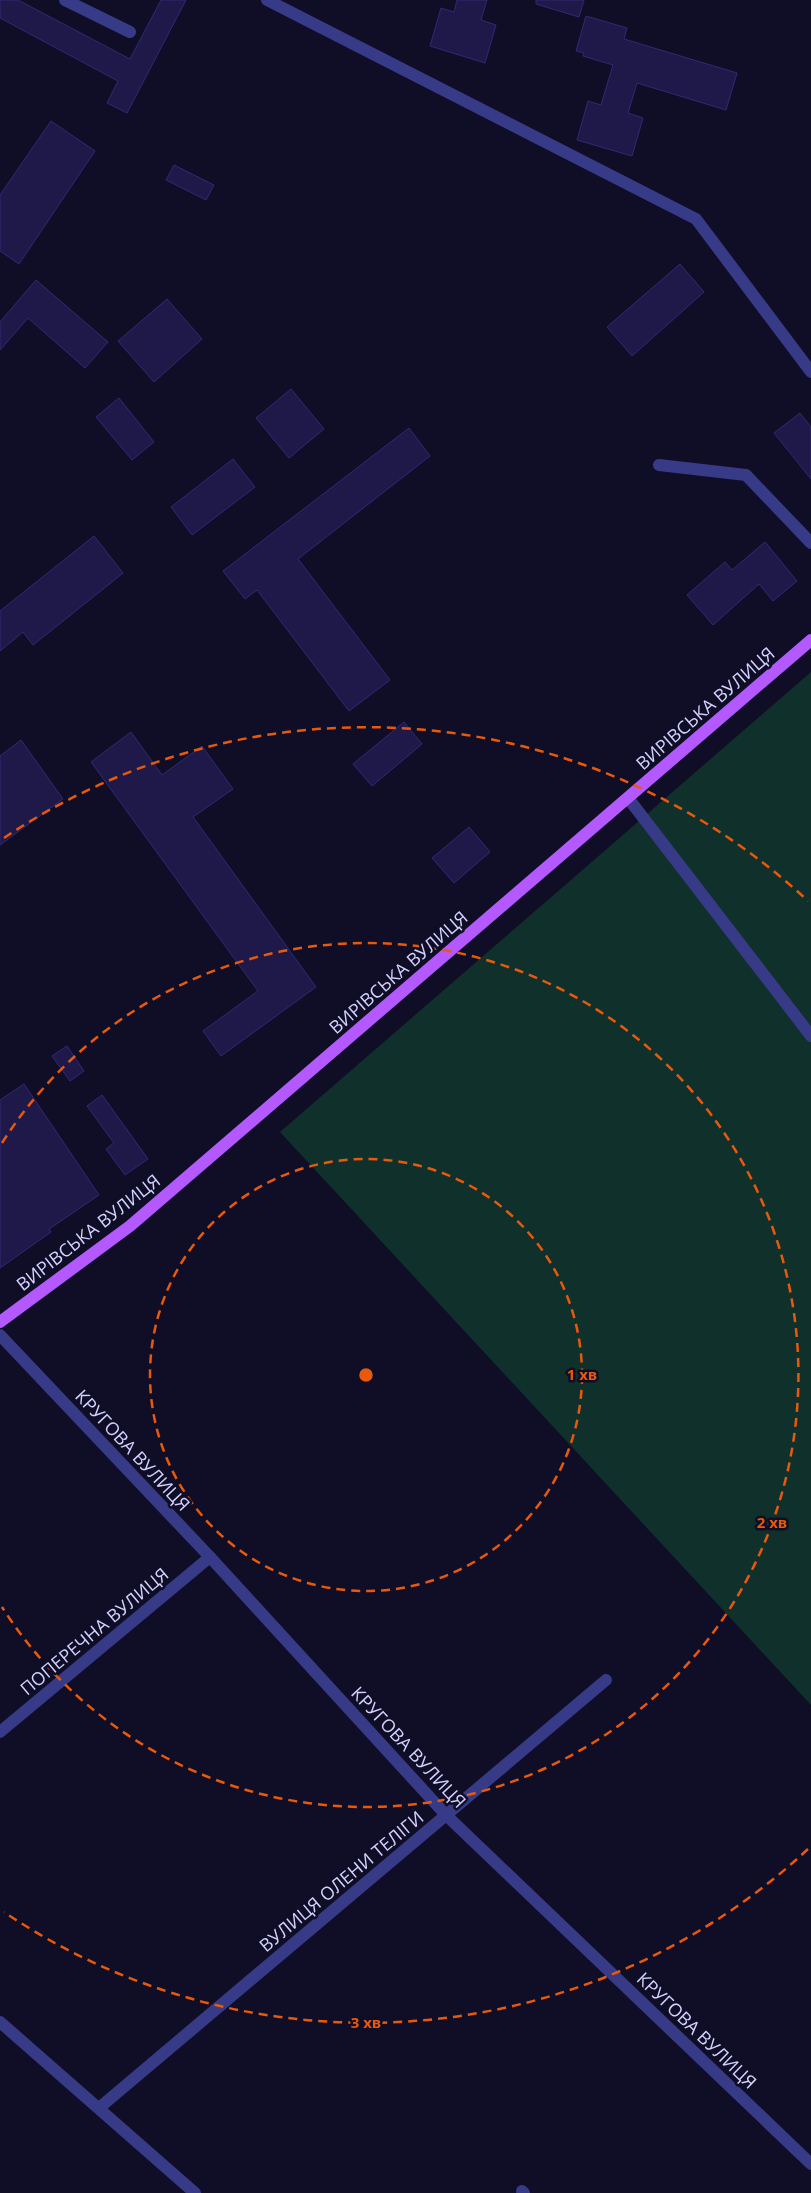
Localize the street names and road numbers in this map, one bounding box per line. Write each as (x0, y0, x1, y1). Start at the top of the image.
street label: ВИРІВСЬКА ВУЛИЦЯ (631, 641, 779, 775)
street label: ВИРІВСЬКА ВУЛИЦЯ (324, 905, 472, 1039)
street label: ВИРІВСЬКА ВУЛИЦЯ (11, 1168, 165, 1296)
street label: КРУГОВА ВУЛИЦЯ (70, 1384, 196, 1516)
street label: ПОПЕРЕЧНА ВУЛИЦЯ (15, 1562, 173, 1700)
street label: КРУГОВА ВУЛИЦЯ (346, 1681, 472, 1813)
street label: ВУЛИЦЯ ОЛЕНИ ТЕЛІГИ (254, 1805, 428, 1957)
street label: КРУГОВА ВУЛИЦЯ (632, 1967, 762, 2093)

